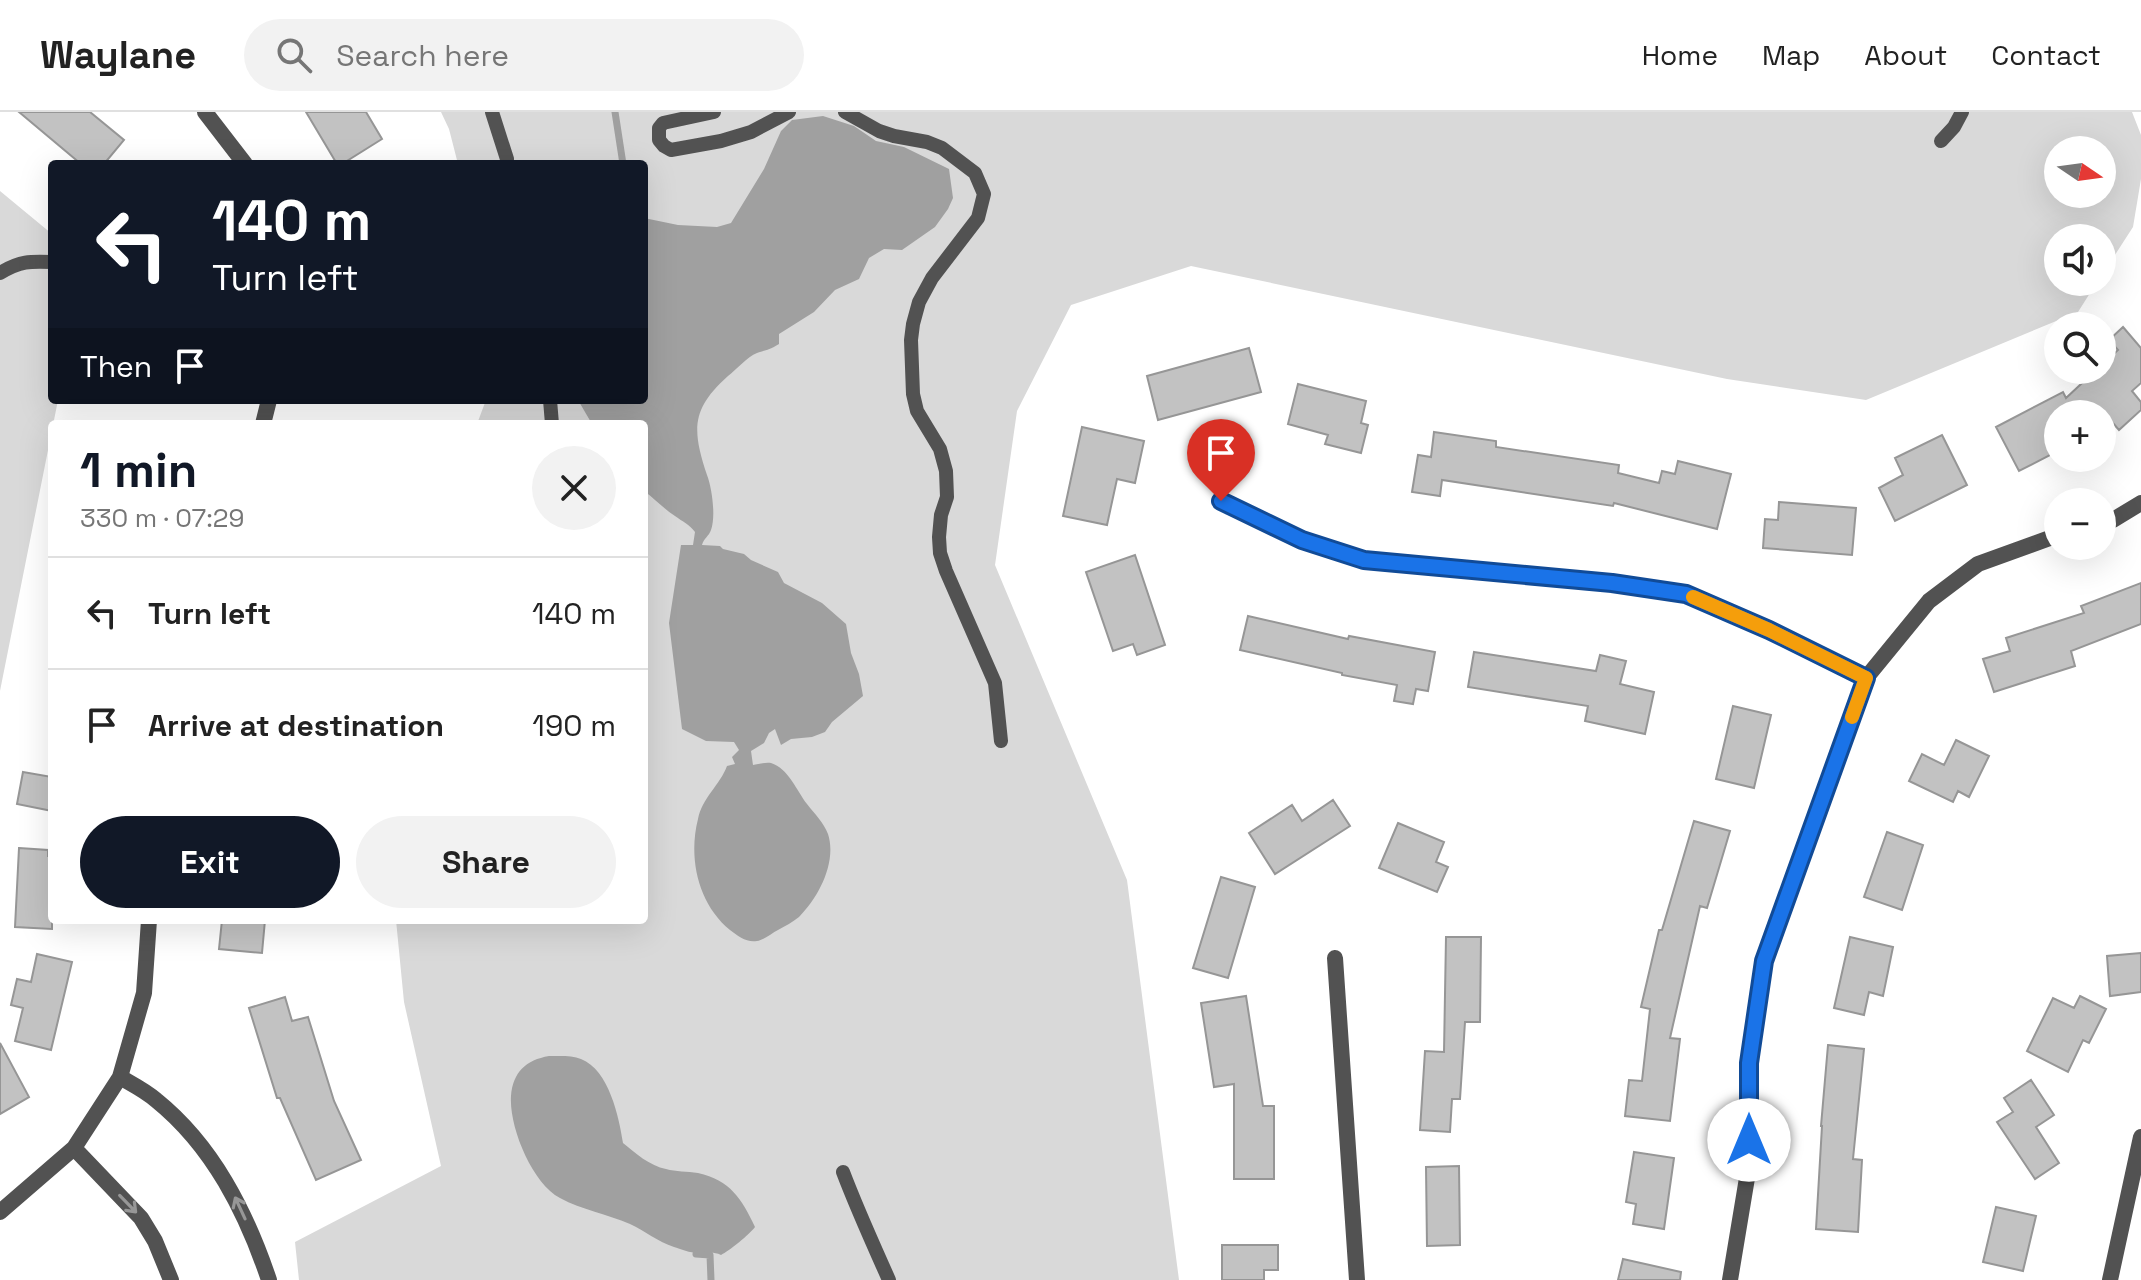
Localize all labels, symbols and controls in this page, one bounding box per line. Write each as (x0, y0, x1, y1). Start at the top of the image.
search box (244, 19, 804, 91)
text: Waylane (40, 31, 196, 79)
icon: search (272, 33, 316, 77)
text: Search here (336, 36, 509, 75)
text: Home (1642, 37, 1718, 73)
text: Map (1762, 37, 1820, 73)
text: About (1864, 37, 1947, 73)
text: Contact (1991, 37, 2101, 73)
north arrow (2044, 136, 2116, 208)
map controls (2044, 136, 2116, 560)
text: 140 m (212, 185, 371, 256)
icon: left (80, 192, 184, 296)
button: sound (2044, 224, 2116, 296)
text: Turn left (212, 255, 359, 301)
button: search (2044, 312, 2116, 384)
icon: arrive (168, 344, 212, 388)
text: Then (80, 347, 152, 386)
button: + (2044, 400, 2116, 472)
pin (1187, 419, 1255, 501)
icon: arrive (1199, 431, 1243, 475)
text: 1 min (80, 440, 197, 501)
button: close (532, 446, 616, 530)
button: − (2044, 488, 2116, 560)
text: 330 m · 07:29 (80, 501, 244, 535)
icon: left (80, 591, 124, 635)
text: Turn left (148, 594, 271, 633)
text: 140 m (532, 594, 616, 633)
icon: arrive (80, 703, 124, 747)
text: Arrive at destination (148, 706, 444, 745)
text: 190 m (532, 706, 616, 745)
button: Exit (80, 816, 340, 908)
button: Share (356, 816, 616, 908)
position arrow (1707, 1098, 1791, 1182)
one-way arrow (118, 1194, 137, 1214)
one-way arrow (232, 1196, 247, 1220)

